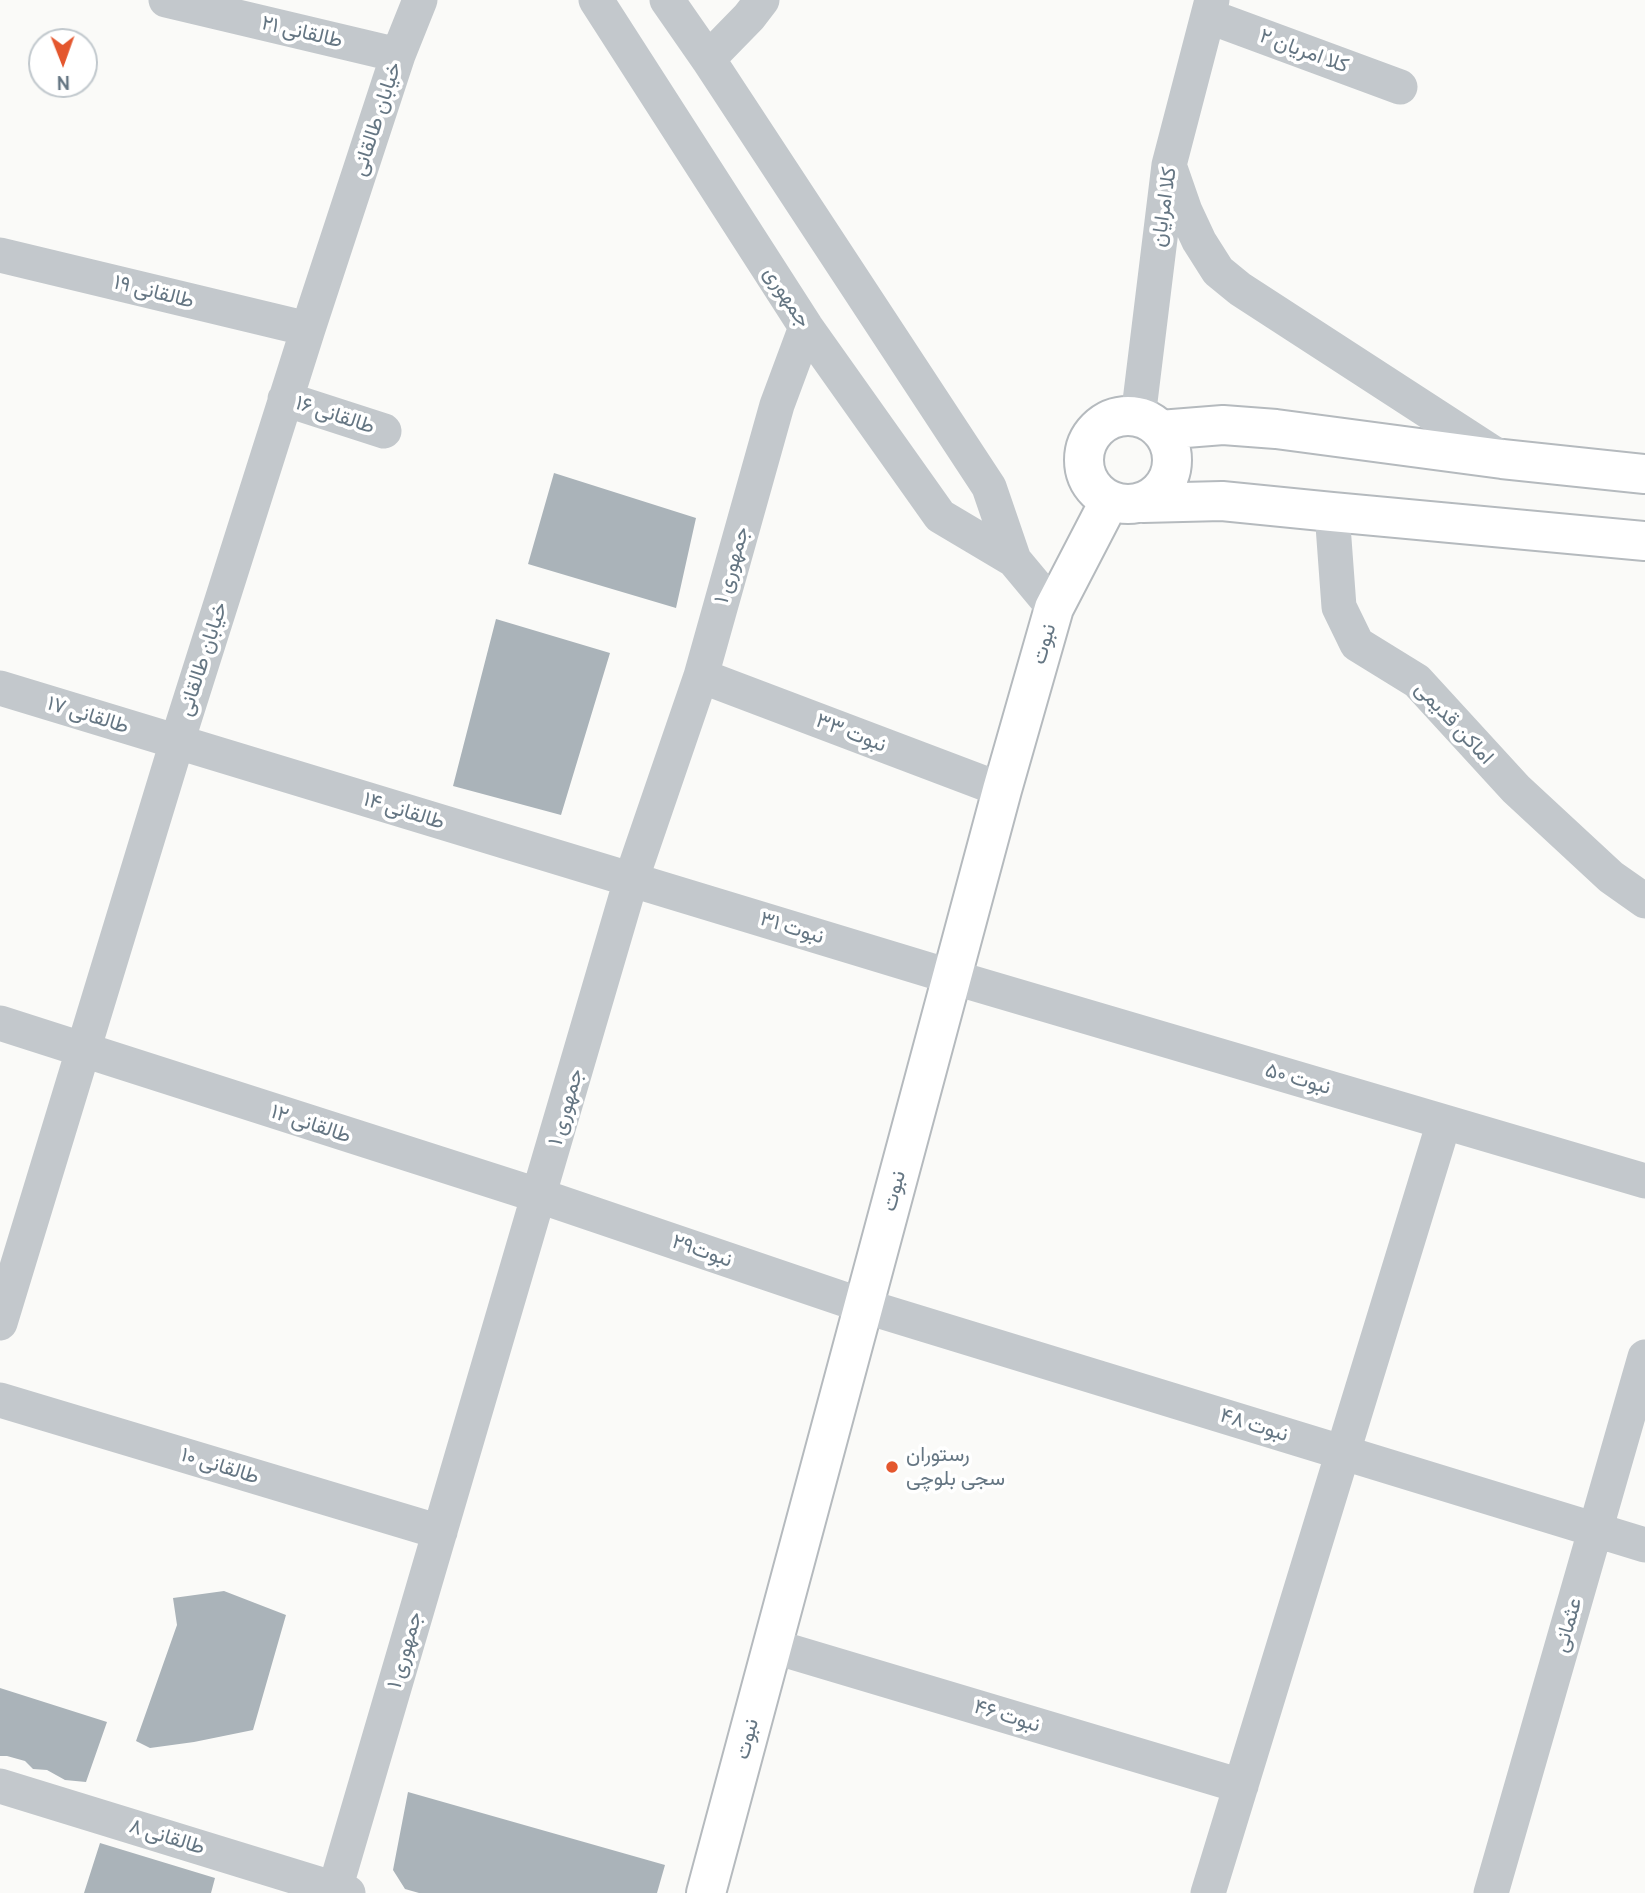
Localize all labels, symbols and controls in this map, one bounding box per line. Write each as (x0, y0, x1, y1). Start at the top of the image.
street label: طالقانی ۲۱ (259, 10, 345, 54)
street label: کلا امریان ۲ (1256, 23, 1352, 79)
north arrow (28, 28, 98, 98)
street label: خیابان طالقانی (347, 59, 407, 179)
text: N (56, 71, 70, 94)
street label: کلا امرایان (1146, 165, 1182, 249)
street label: جمهوری (758, 262, 816, 332)
street label: طالقانی ۱۹ (111, 270, 197, 314)
street label: طالقانی ۱۶ (292, 390, 378, 440)
street label: جمهوری ۱ (709, 524, 755, 606)
street label: خیابان طالقانی (173, 599, 233, 719)
street label: نبوت (1026, 621, 1062, 667)
street label: اماکن قدیمی (1409, 676, 1499, 770)
street label: طالقانی ۱۷ (44, 691, 132, 739)
street label: نبوت ۳۳ (812, 708, 890, 758)
street label: طالقانی ۱۴ (360, 787, 448, 835)
street label: نبوت ۳۱ (757, 906, 827, 950)
street label: نبوت ۵۰ (1262, 1058, 1334, 1100)
street label: جمهوری ۱ (543, 1066, 589, 1148)
street label: طالقانی ۱۲ (268, 1099, 354, 1149)
street label: نبوت (877, 1168, 911, 1214)
street label: نبوت۲۹ (669, 1229, 735, 1273)
street label: نبوت ۴۸ (1217, 1403, 1291, 1447)
street label: طالقانی ۱۰ (178, 1442, 262, 1490)
place label: رستوران سجی بلوچی (906, 1442, 1005, 1492)
marker: رستوران سجی بلوچی (884, 1459, 900, 1475)
street label: عثمانی (1548, 1595, 1588, 1655)
street label: جمهوری ۱ (382, 1609, 428, 1691)
street label: نبوت ۴۶ (971, 1694, 1043, 1738)
street label: نبوت (730, 1716, 764, 1762)
street label: طالقانی ۸ (126, 1814, 208, 1860)

